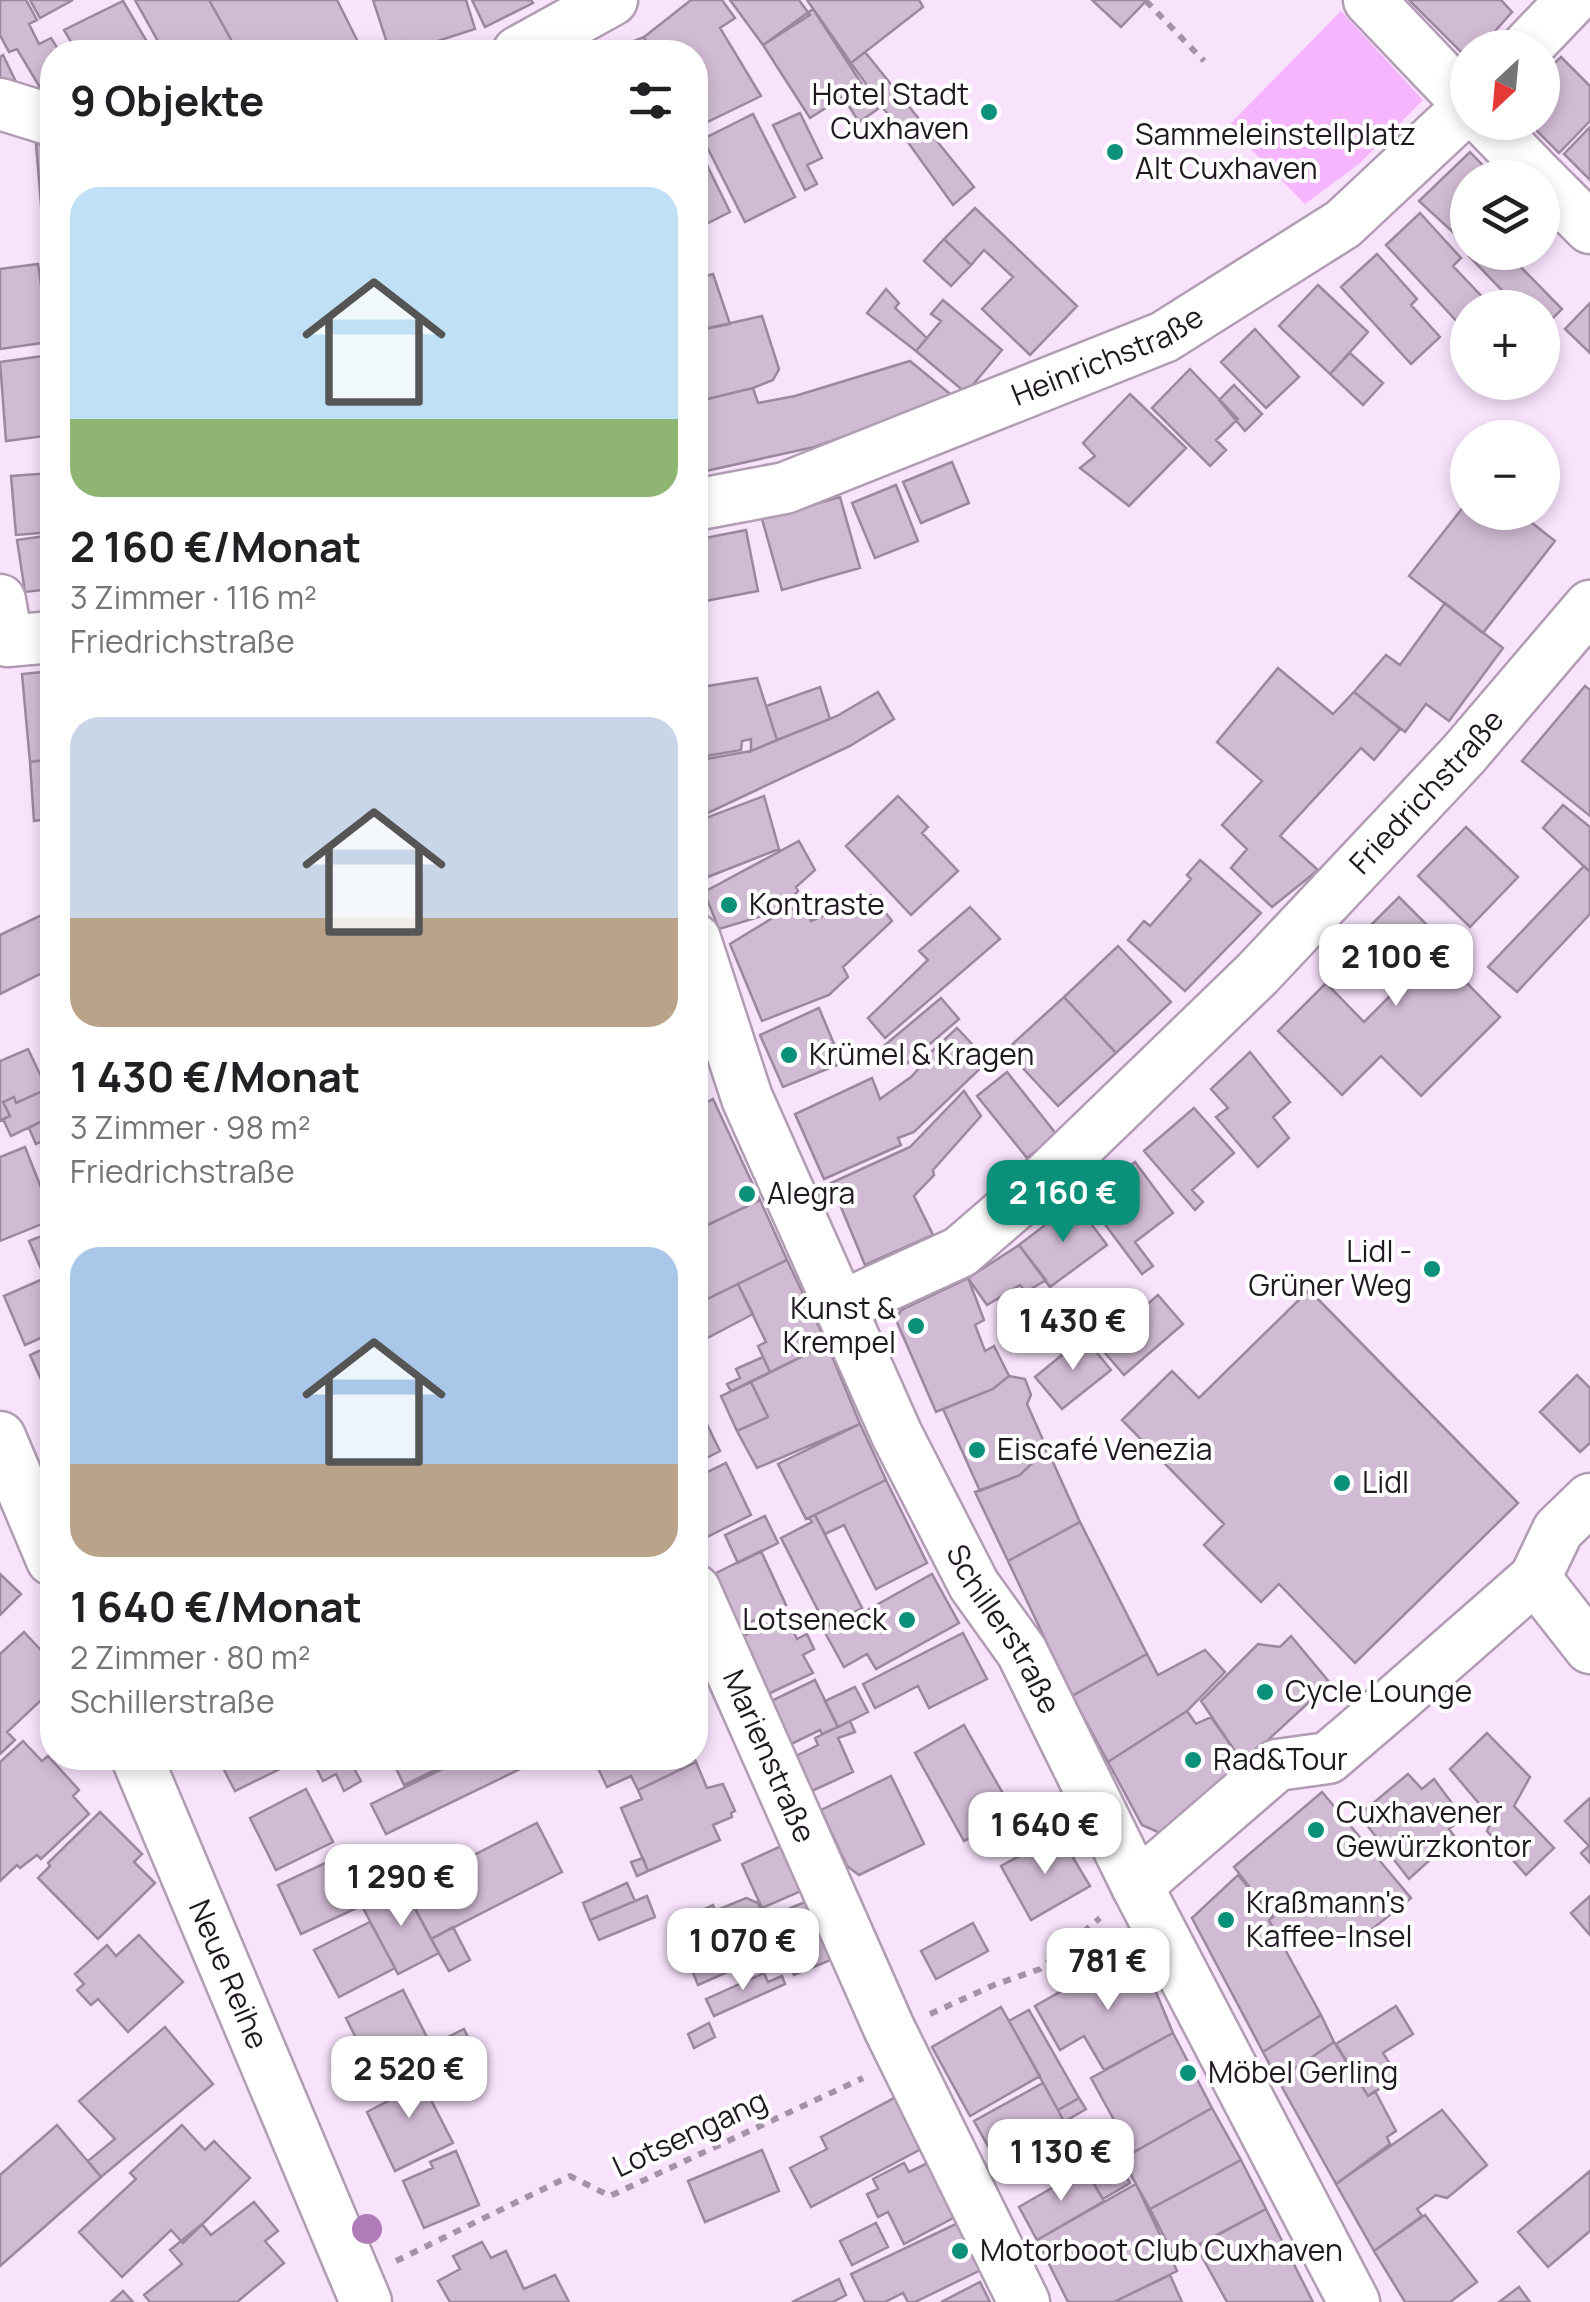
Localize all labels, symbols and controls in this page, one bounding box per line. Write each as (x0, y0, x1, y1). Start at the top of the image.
north arrow (1450, 30, 1560, 140)
map controls (1450, 30, 1560, 530)
text: 9 Objekte (70, 71, 264, 129)
icon: filters (623, 73, 678, 128)
place label: Hotel Stadt Cuxhaven (812, 73, 969, 148)
marker: Hotel Stadt Cuxhaven (978, 101, 1000, 123)
place label: Sammeleinstellplatz Alt Cuxhaven (1135, 113, 1416, 188)
marker: Sammeleinstellplatz Alt Cuxhaven (1104, 141, 1126, 163)
button: layers (1450, 160, 1560, 270)
icon: home (284, 252, 464, 432)
button: + (1450, 290, 1560, 400)
street label: Heinrichstraße (1005, 295, 1211, 415)
button: − (1450, 420, 1560, 530)
text: 2 160 €/Monat (70, 517, 361, 575)
text: 3 Zimmer · 116 m² (70, 575, 317, 619)
text: Friedrichstraße (70, 619, 295, 663)
street label: Friedrichstraße (1339, 700, 1512, 882)
icon: home (284, 782, 464, 962)
place label: Kontraste (749, 883, 885, 924)
marker: Kontraste (718, 894, 740, 916)
pin: 2 100 € (1304, 924, 1488, 1009)
text: 2 100 € (1341, 934, 1451, 978)
place label: Krümel & Kragen (809, 1033, 1034, 1074)
marker: Krümel & Kragen (778, 1044, 800, 1066)
text: 1 430 €/Monat (70, 1047, 360, 1105)
text: 3 Zimmer · 98 m² (70, 1105, 310, 1149)
text: Friedrichstraße (70, 1149, 295, 1193)
pin: 2 160 € (971, 1160, 1155, 1245)
text: 2 160 € (1009, 1170, 1117, 1214)
place label: Alegra (767, 1172, 855, 1213)
marker: Alegra (736, 1183, 758, 1205)
place label: Lidl - Grüner Weg (1249, 1230, 1412, 1305)
marker: Lidl - Grüner Weg (1421, 1258, 1443, 1280)
place label: Kunst & Krempel (783, 1287, 896, 1362)
pin: 1 430 € (981, 1288, 1165, 1373)
text: 1 430 € (1019, 1298, 1127, 1342)
icon: home (284, 1312, 464, 1492)
marker: Kunst & Krempel (905, 1315, 927, 1337)
place label: Eiscafé Venezia (997, 1428, 1212, 1469)
marker: Eiscafé Venezia (966, 1439, 988, 1461)
place label: Lidl (1362, 1461, 1409, 1502)
marker: Lidl (1331, 1472, 1353, 1494)
street label: Schillerstraße (938, 1537, 1071, 1720)
text: 1 640 €/Monat (70, 1577, 362, 1635)
place label: Lotseneck (742, 1598, 888, 1639)
marker: Lotseneck (896, 1609, 918, 1631)
text: 2 Zimmer · 80 m² (70, 1635, 311, 1679)
street label: Marienstraße (714, 1663, 826, 1849)
place label: Cycle Lounge (1285, 1670, 1472, 1711)
text: Schillerstraße (70, 1679, 275, 1723)
marker: Cycle Lounge (1254, 1681, 1276, 1703)
place label: Rad&Tour (1213, 1738, 1348, 1779)
marker: Rad&Tour (1182, 1749, 1204, 1771)
place label: Cuxhavener Gewürzkontor (1336, 1791, 1532, 1866)
pin: 1 640 € (953, 1792, 1137, 1877)
text: 1 640 € (990, 1802, 1100, 1846)
marker: Cuxhavener Gewürzkontor (1305, 1819, 1327, 1841)
pin: 1 290 € (309, 1844, 493, 1929)
text: 1 290 € (347, 1854, 455, 1898)
place label: Kraßmann's Kaffee-Insel (1246, 1881, 1413, 1956)
street label: Neue Reihe (180, 1893, 279, 2055)
pin: 1 070 € (651, 1908, 835, 1993)
marker: Kraßmann's Kaffee-Insel (1215, 1909, 1237, 1931)
text: 1 070 € (689, 1918, 797, 1962)
pin: 781 € (1038, 1928, 1178, 2013)
text: 781 € (1069, 1938, 1147, 1982)
pin: 2 520 € (317, 2036, 501, 2121)
text: 2 520 € (353, 2046, 465, 2090)
place label: Möbel Gerling (1208, 2051, 1398, 2092)
marker: Möbel Gerling (1177, 2062, 1199, 2084)
street label: Lotsengang (606, 2079, 773, 2186)
pin: 1 130 € (969, 2119, 1153, 2204)
text: 1 130 € (1010, 2129, 1112, 2173)
place label: Motorboot Club Cuxhaven (980, 2229, 1343, 2270)
marker: Motorboot Club Cuxhaven (949, 2240, 971, 2262)

